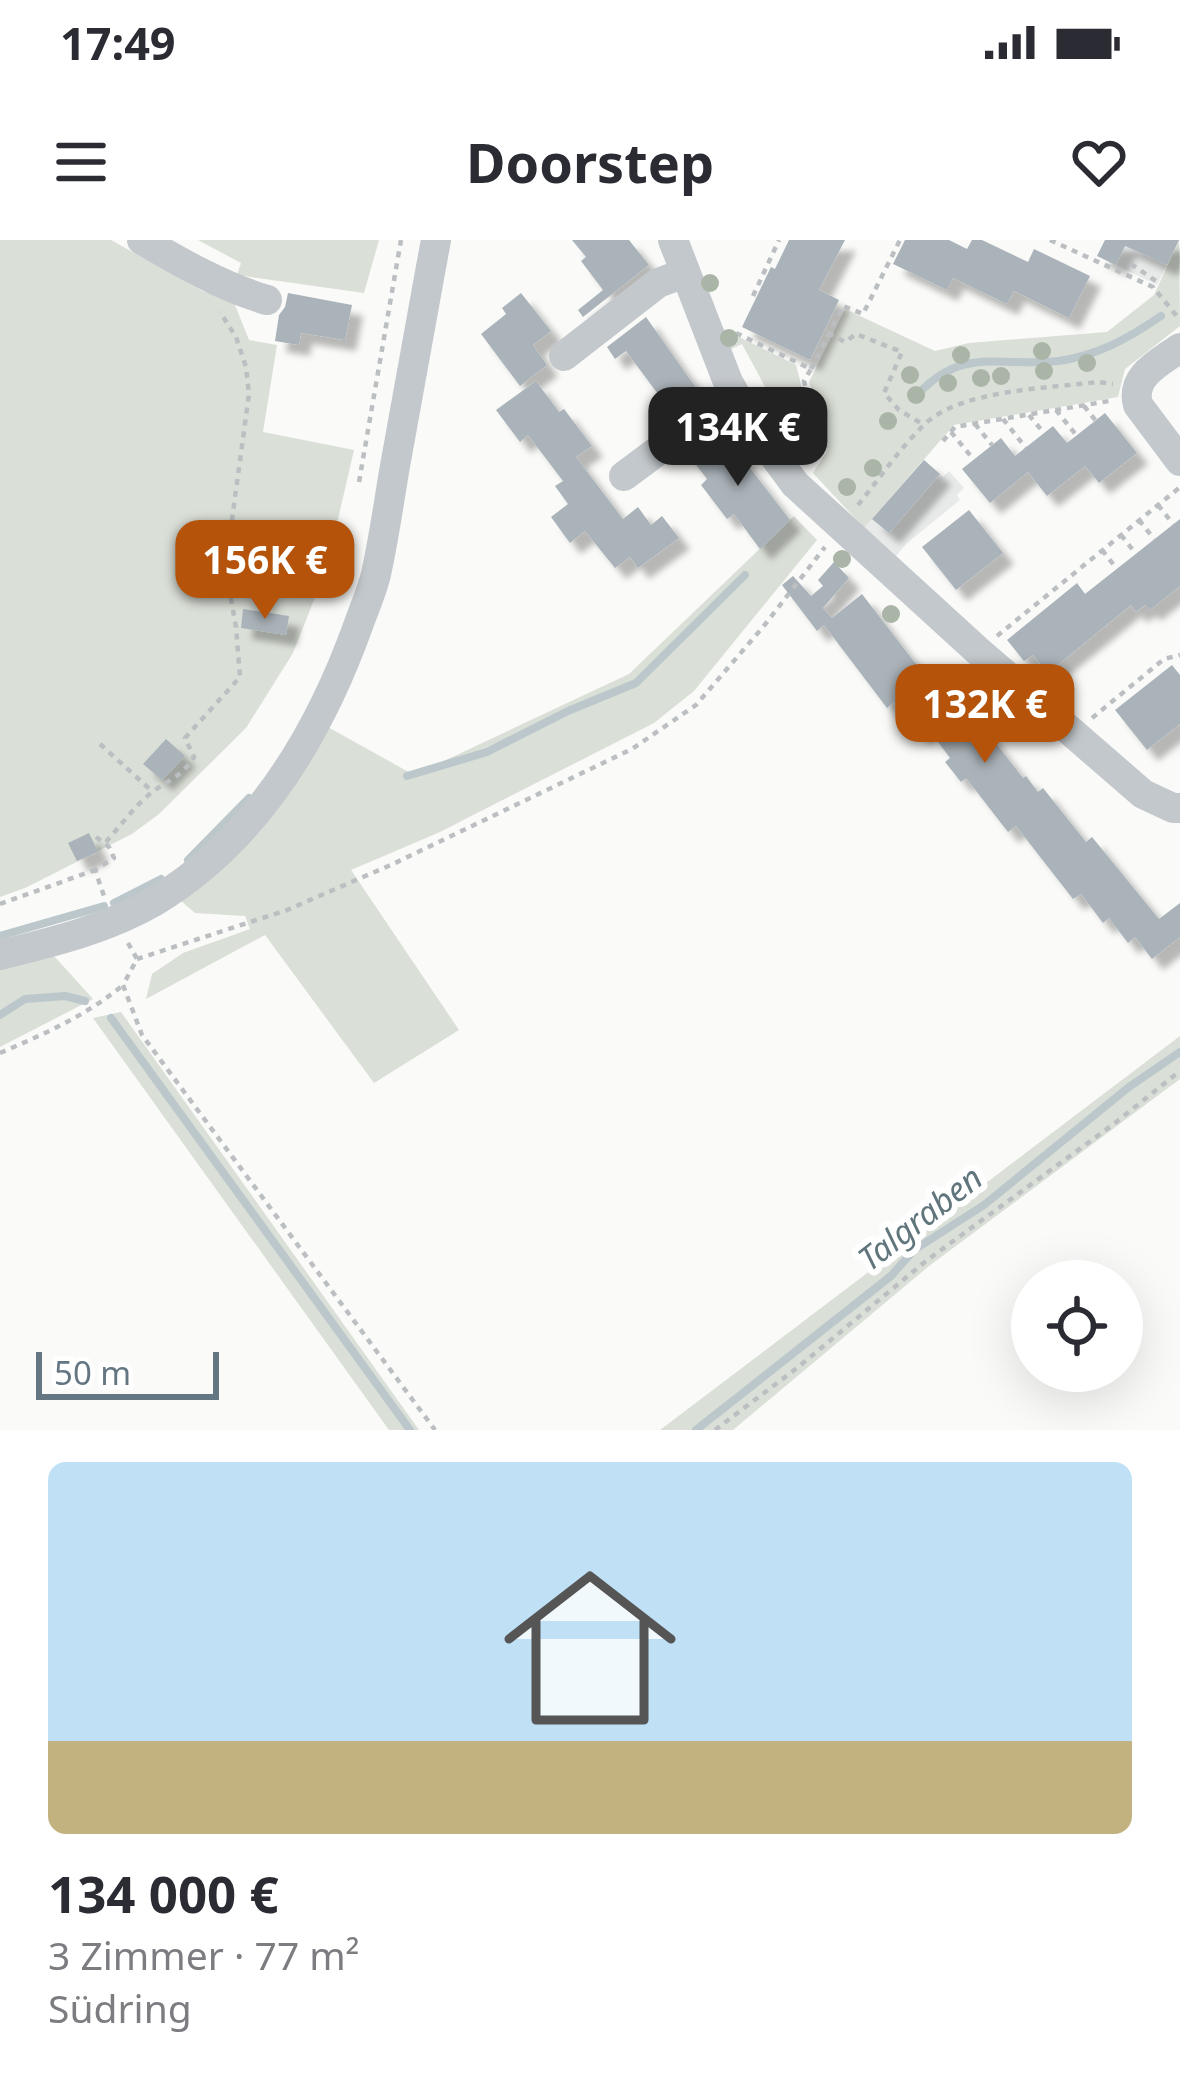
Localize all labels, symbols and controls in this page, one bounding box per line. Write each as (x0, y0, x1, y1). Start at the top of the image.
text: 17:49 (60, 12, 176, 73)
text: Doorstep (466, 125, 714, 199)
icon: menu (48, 129, 114, 195)
icon: heart (1066, 129, 1132, 195)
pin: 134K € (640, 387, 836, 489)
text: 134K € (675, 399, 801, 452)
pin: 156K € (167, 520, 363, 622)
text: 156K € (202, 532, 328, 585)
pin: 132K € (887, 664, 1083, 766)
text: 132K € (922, 676, 1048, 729)
water label: Talgraben (848, 1155, 991, 1280)
map controls (1011, 1260, 1143, 1392)
button: locate (1011, 1260, 1143, 1392)
scale bar (36, 1346, 219, 1399)
text: 50 m (54, 1350, 131, 1395)
icon: home (482, 1540, 698, 1756)
text: 134 000 € (48, 1858, 279, 1928)
text: 3 Zimmer · 77 m² (48, 1928, 359, 1981)
text: Südring (48, 1981, 192, 2034)

